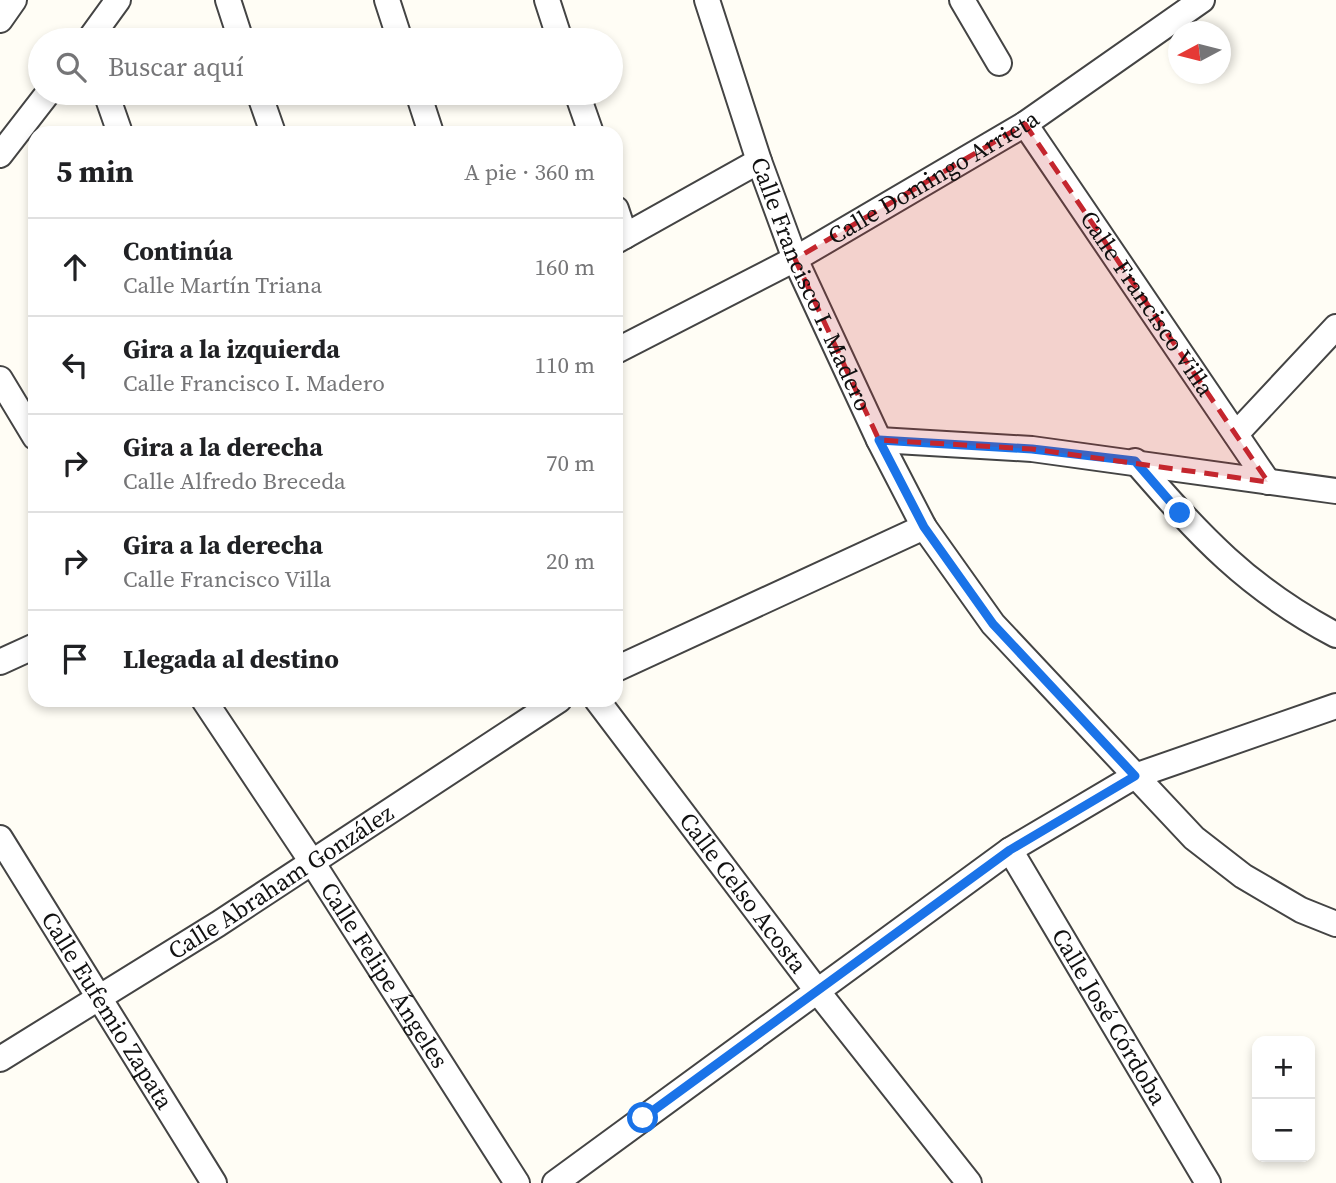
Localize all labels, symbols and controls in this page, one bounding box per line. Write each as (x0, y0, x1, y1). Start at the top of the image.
north arrow (1168, 21, 1231, 84)
search box (28, 28, 623, 105)
icon: search (52, 48, 90, 86)
text: Buscar aquí (108, 49, 244, 85)
street label: Calle Domingo Arrieta (822, 102, 1046, 252)
text: 5 min (56, 151, 134, 192)
street label: Calle Francisco I. Madero (743, 152, 880, 416)
text: A pie · 360 m (464, 156, 595, 188)
street label: Calle Francisco Villa (1073, 204, 1222, 403)
text: Continúa (123, 233, 233, 269)
icon: ahead (56, 248, 94, 286)
text: 160 m (534, 251, 595, 283)
text: Calle Martín Triana (123, 269, 322, 301)
text: Gira a la izquierda (123, 331, 340, 367)
icon: left (56, 346, 94, 384)
text: 110 m (534, 349, 595, 381)
text: Calle Francisco I. Madero (123, 367, 385, 399)
text: Gira a la derecha (123, 429, 323, 465)
icon: right (56, 444, 94, 482)
text: 70 m (546, 447, 595, 479)
text: Calle Alfredo Breceda (123, 465, 346, 497)
route end (1164, 497, 1195, 528)
text: Gira a la derecha (123, 527, 323, 563)
icon: right (56, 542, 94, 580)
text: 20 m (546, 545, 595, 577)
text: Calle Francisco Villa (123, 563, 331, 595)
icon: arrive (56, 640, 94, 678)
text: Llegada al destino (123, 641, 339, 677)
street label: Calle Abraham González (162, 796, 400, 967)
street label: Calle Celso Acosta (672, 805, 816, 981)
street label: Calle Felipe Ángeles (313, 875, 456, 1074)
street label: Calle Eufemio Zapata (34, 905, 182, 1116)
street label: Calle José Córdoba (1044, 922, 1175, 1112)
map controls (1252, 1036, 1315, 1162)
button: + (1252, 1036, 1315, 1099)
button: − (1252, 1099, 1315, 1162)
route start (627, 1102, 658, 1133)

